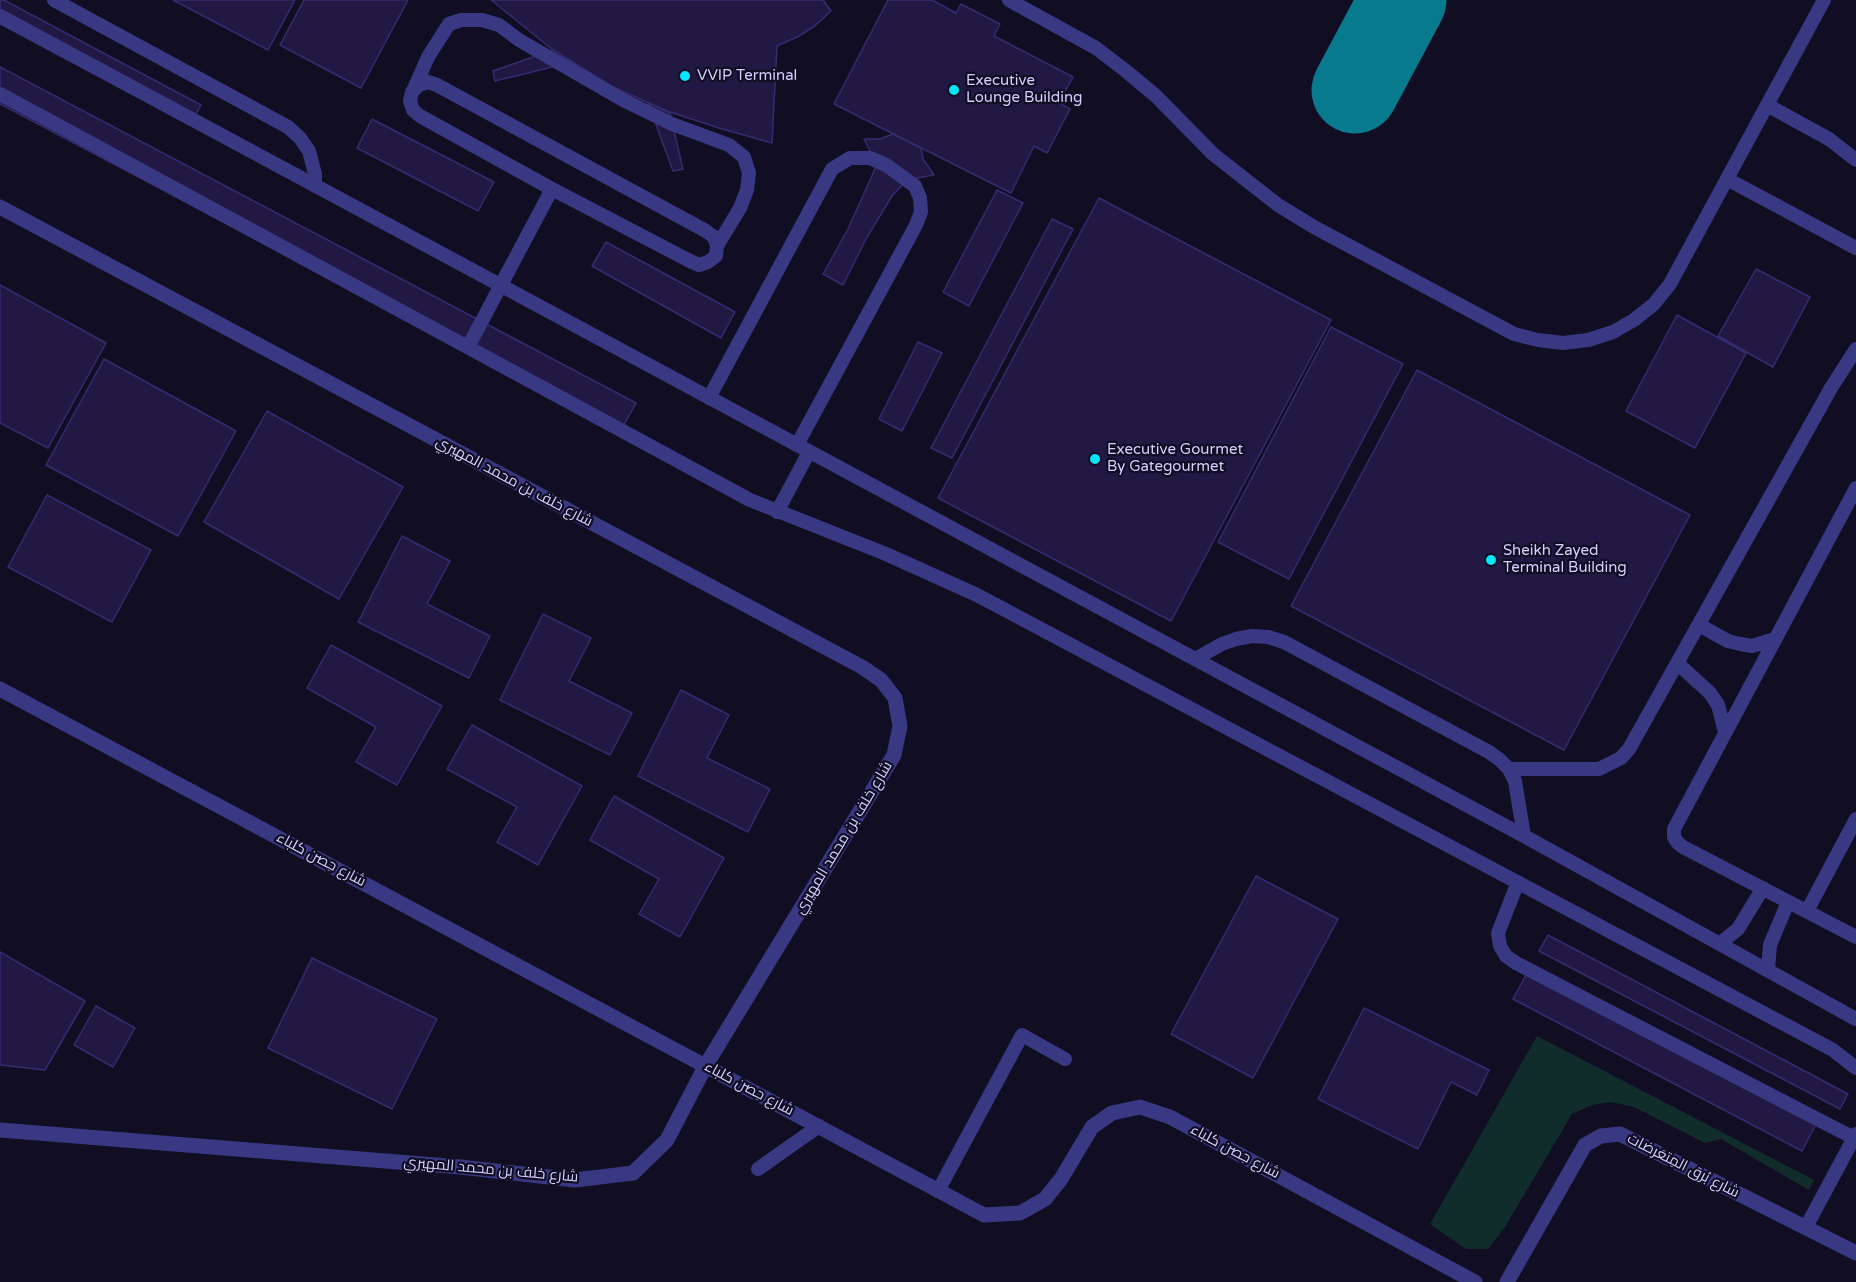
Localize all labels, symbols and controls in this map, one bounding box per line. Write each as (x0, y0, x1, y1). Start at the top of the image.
place label: VVIP Terminal (697, 67, 797, 85)
marker: VVIP Terminal (678, 69, 692, 83)
place label: Executive Lounge Building (966, 72, 1083, 107)
marker: Executive Lounge Building (947, 83, 961, 97)
street label: شارع خلف بن محمد المهيري (432, 433, 596, 531)
place label: Executive Gourmet By Gategourmet (1107, 441, 1243, 476)
marker: Executive Gourmet By Gategourmet (1088, 452, 1102, 466)
place label: Sheikh Zayed Terminal Building (1503, 542, 1627, 577)
marker: Sheikh Zayed Terminal Building (1484, 553, 1498, 567)
street label: شارع خلف بن محمد المهيري (791, 758, 897, 918)
street label: شارع حِصن كلباء (273, 829, 369, 891)
street label: شارع حِصن كلباء (701, 1058, 797, 1120)
street label: شارع حِصن كلباء (1187, 1121, 1283, 1183)
street label: شارع بُرق المِتعَرضات (1624, 1130, 1742, 1202)
street label: شارع خلف بن محمد المهيري (403, 1153, 579, 1187)

